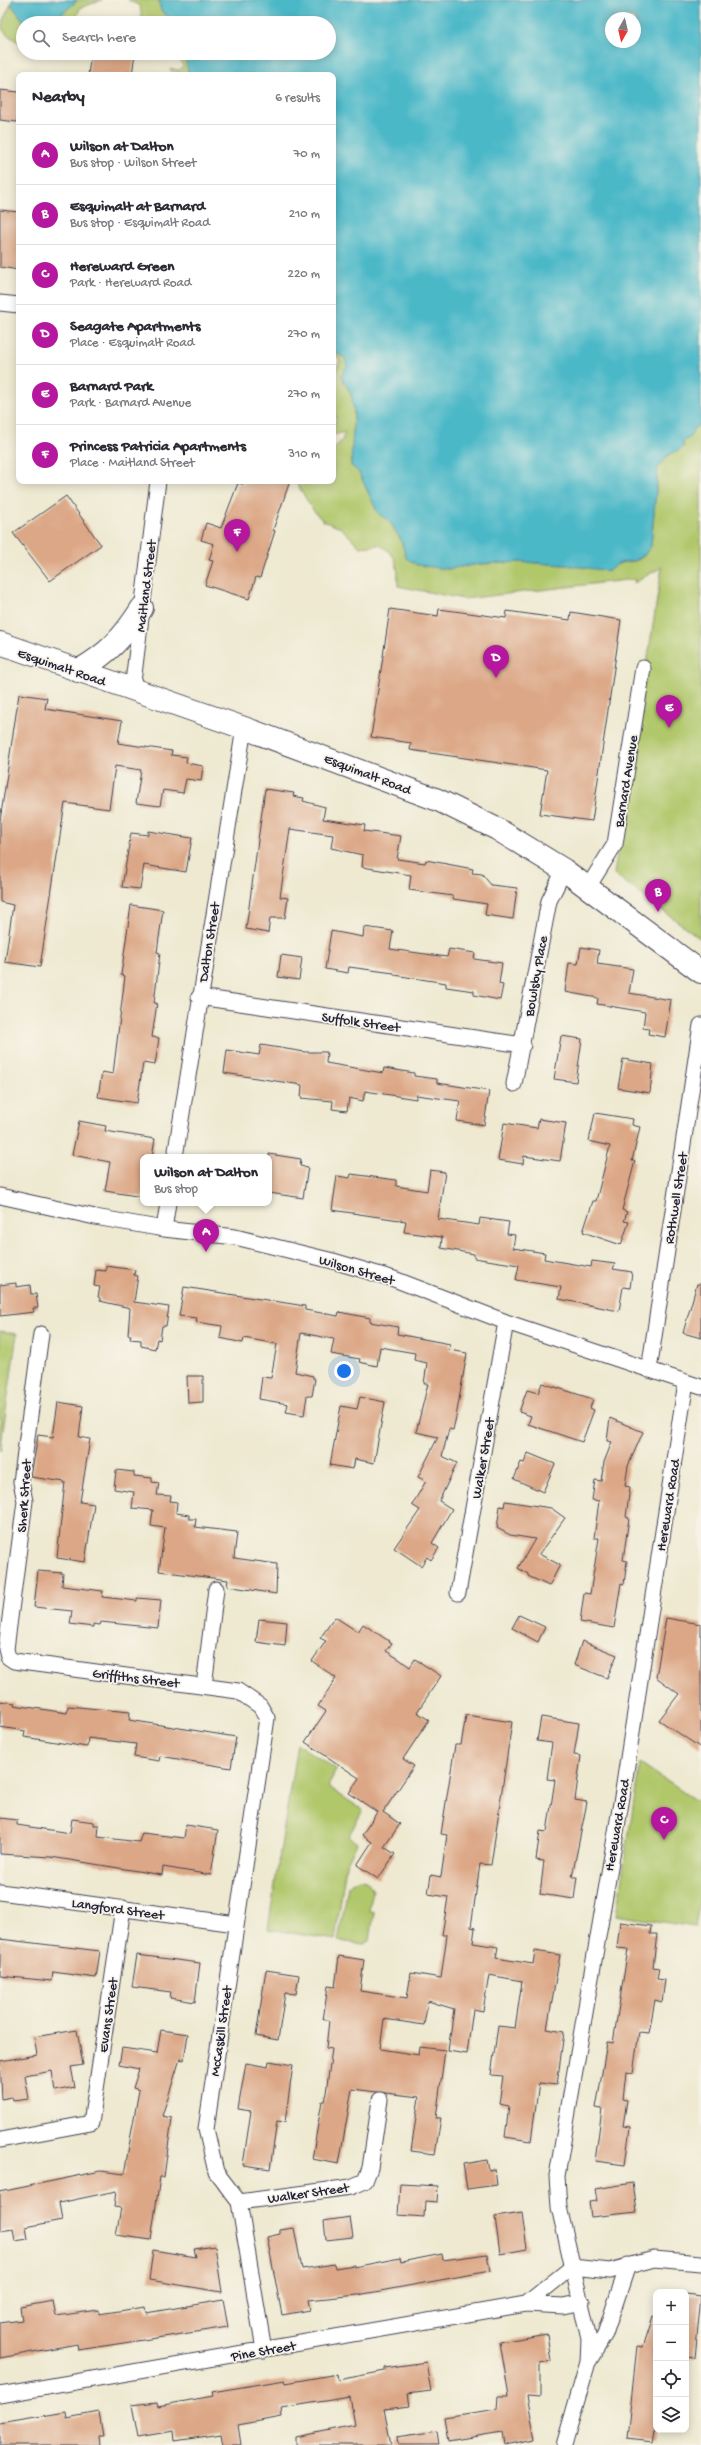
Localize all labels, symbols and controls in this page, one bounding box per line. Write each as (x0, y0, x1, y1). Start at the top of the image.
north arrow (605, 12, 641, 48)
search box (16, 16, 336, 60)
icon: search (30, 27, 52, 49)
text: Search here (62, 29, 136, 47)
text: Nearby (32, 88, 85, 108)
text: 6 results (275, 91, 320, 106)
text: Wilson at Dalton (70, 138, 174, 156)
text: A (41, 147, 49, 162)
text: 70 m (294, 147, 320, 162)
text: Bus stop · Wilson Street (70, 156, 196, 171)
text: Esquimalt at Barnard (70, 198, 205, 216)
text: B (42, 207, 48, 222)
text: 210 m (289, 207, 320, 222)
text: Bus stop · Esquimalt Road (70, 216, 210, 231)
text: Hereward Green (70, 258, 174, 276)
text: C (41, 267, 49, 282)
text: 220 m (288, 267, 320, 282)
text: Park · Hereward Road (70, 276, 191, 291)
text: Seagate Apartments (70, 318, 200, 336)
text: D (41, 327, 49, 342)
text: 270 m (287, 327, 320, 342)
text: Place · Esquimalt Road (70, 336, 194, 351)
text: Barnard Park (70, 378, 153, 396)
text: E (41, 387, 49, 402)
text: 270 m (287, 387, 320, 402)
text: Park · Barnard Avenue (70, 396, 191, 411)
text: Princess Patricia Apartments (70, 438, 246, 456)
text: F (42, 447, 48, 462)
text: 310 m (288, 447, 320, 462)
text: Place · Maitland Street (70, 456, 195, 471)
pin: F (224, 519, 250, 552)
street label: Maitland Street (133, 538, 162, 633)
street label: Esquimalt Road (15, 645, 109, 692)
pin: D (483, 645, 509, 678)
pin: E (656, 695, 682, 728)
street label: Barnard Avenue (612, 733, 643, 830)
street label: Esquimalt Road (321, 751, 415, 800)
pin: B (645, 879, 671, 912)
street label: Dalton Street (196, 900, 225, 984)
street label: Bowlsby Place (522, 934, 553, 1019)
street label: Suffolk Street (320, 1010, 402, 1038)
street label: Rothwell Street (662, 1150, 693, 1246)
popup (140, 1154, 272, 1206)
text: Wilson at Dalton (154, 1164, 258, 1182)
text: Bus stop (154, 1182, 198, 1197)
pin: A (193, 1219, 219, 1252)
street label: Wilson Street (317, 1253, 397, 1291)
your location (334, 1361, 354, 1381)
street label: Walker Street (469, 1415, 500, 1500)
street label: Hereward Road (654, 1456, 685, 1553)
street label: Sherk Street (14, 1458, 37, 1533)
street label: Griffiths Street (91, 1666, 181, 1693)
street label: Hereward Road (602, 1776, 635, 1873)
pin: C (651, 1807, 677, 1840)
street label: Langford Street (70, 1896, 166, 1926)
street label: Evans Street (96, 1976, 123, 2054)
street label: McCaskill Street (208, 1984, 237, 2078)
street label: Walker Street (267, 2180, 351, 2209)
map controls (653, 2289, 689, 2433)
button: + (653, 2289, 689, 2325)
button: − (653, 2325, 689, 2361)
street label: Pine Street (229, 2338, 298, 2367)
button: locate (653, 2361, 689, 2397)
button: layers (653, 2397, 689, 2433)

